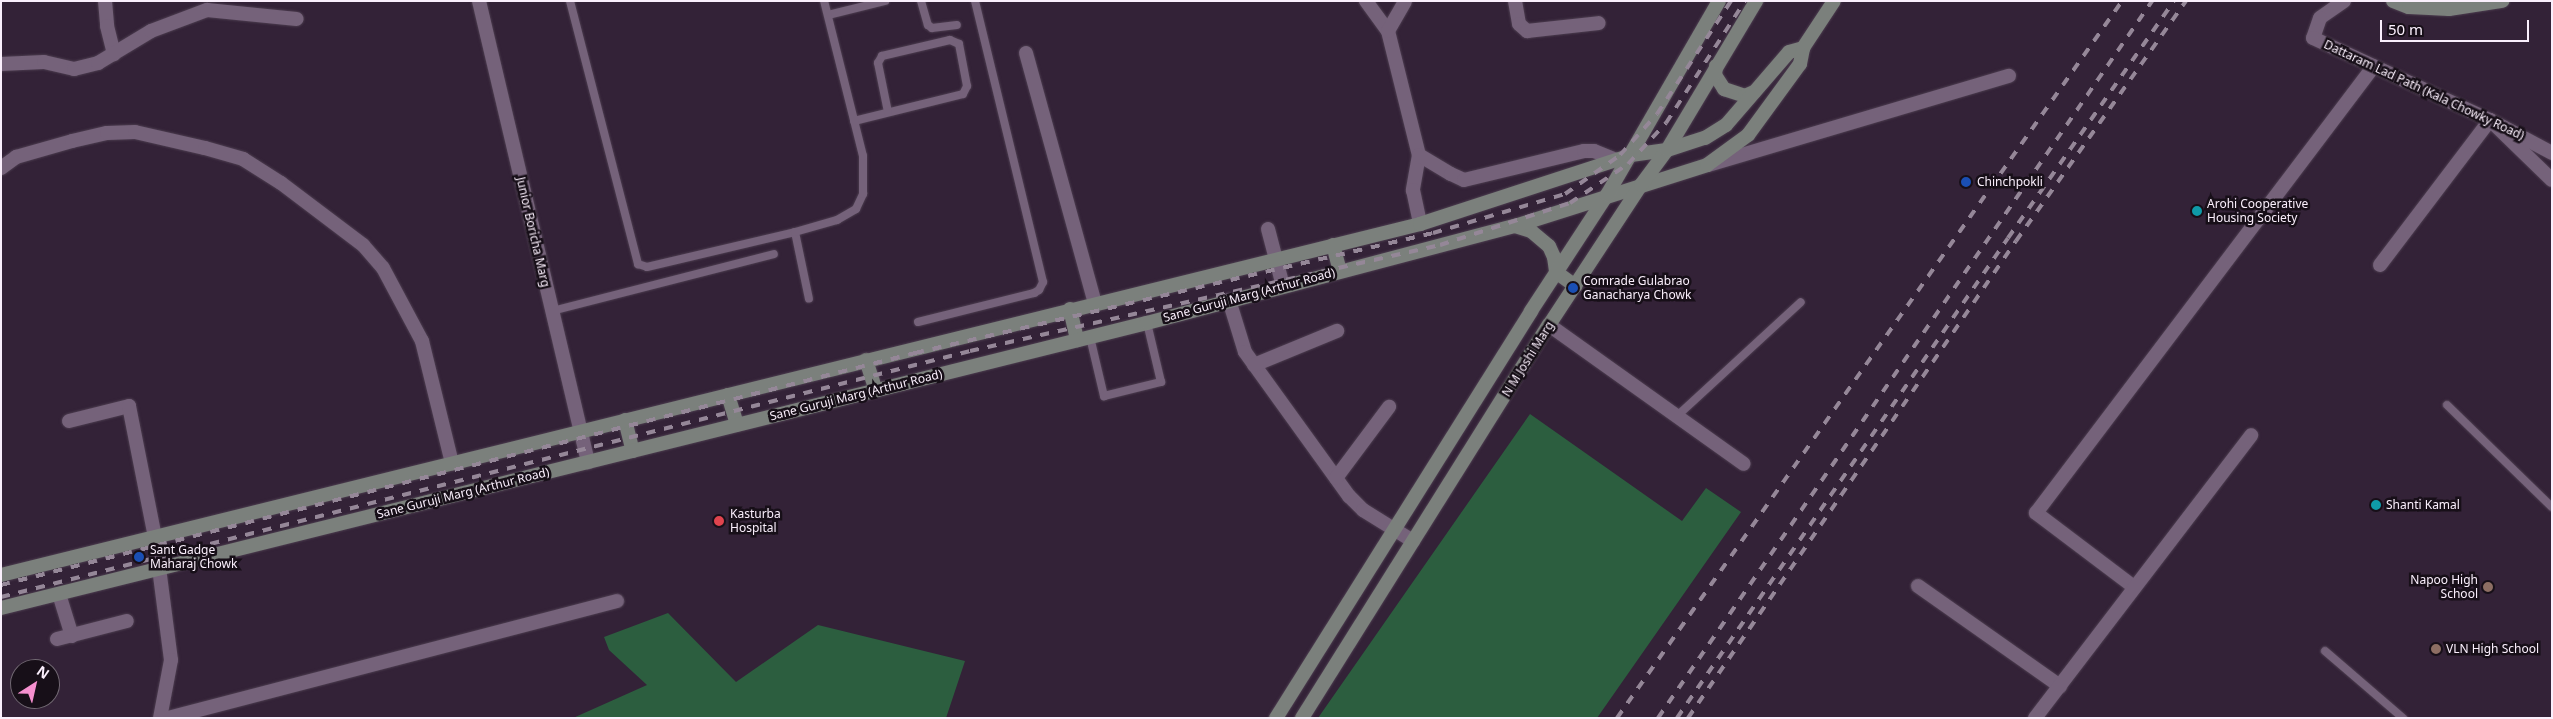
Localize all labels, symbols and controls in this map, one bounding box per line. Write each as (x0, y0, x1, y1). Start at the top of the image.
scale bar (2383, 10, 2532, 42)
text: 50 m (2388, 19, 2423, 39)
street label: Dattaram Lad Path (Kala Chowky Road) (2322, 37, 2526, 143)
marker: Chinchpokli (1959, 175, 1973, 189)
place label: Chinchpokli (1977, 175, 2043, 189)
street label: Junior Boricha Marg (513, 176, 553, 288)
place label: Arohi Cooperative Housing Society (2207, 197, 2308, 225)
marker: Arohi Cooperative Housing Society (2191, 205, 2203, 217)
street label: Sane Guruji Marg (Arthur Road) (1162, 265, 1336, 325)
place label: Comrade Gulabrao Ganacharya Chowk (1583, 274, 1691, 302)
marker: Comrade Gulabrao Ganacharya Chowk (1567, 282, 1579, 294)
street label: N M Joshi Marg (1499, 319, 1557, 399)
street label: Sane Guruji Marg (Arthur Road) (768, 367, 944, 423)
street label: Sane Guruji Marg (Arthur Road) (375, 465, 551, 521)
place label: Shanti Kamal (2386, 498, 2460, 512)
marker: Shanti Kamal (2370, 499, 2382, 511)
place label: Kasturba Hospital (730, 507, 781, 535)
marker: Kasturba Hospital (712, 514, 726, 528)
place label: Sant Gadge Maharaj Chowk (150, 543, 237, 571)
marker: Sant Gadge Maharaj Chowk (132, 550, 146, 564)
place label: Napoo High School (2410, 573, 2478, 601)
marker: Napoo High School (2482, 581, 2494, 593)
place label: VLN High School (2446, 642, 2539, 656)
marker: VLN High School (2430, 643, 2442, 655)
north arrow (10, 659, 60, 709)
text: N (33, 661, 53, 683)

